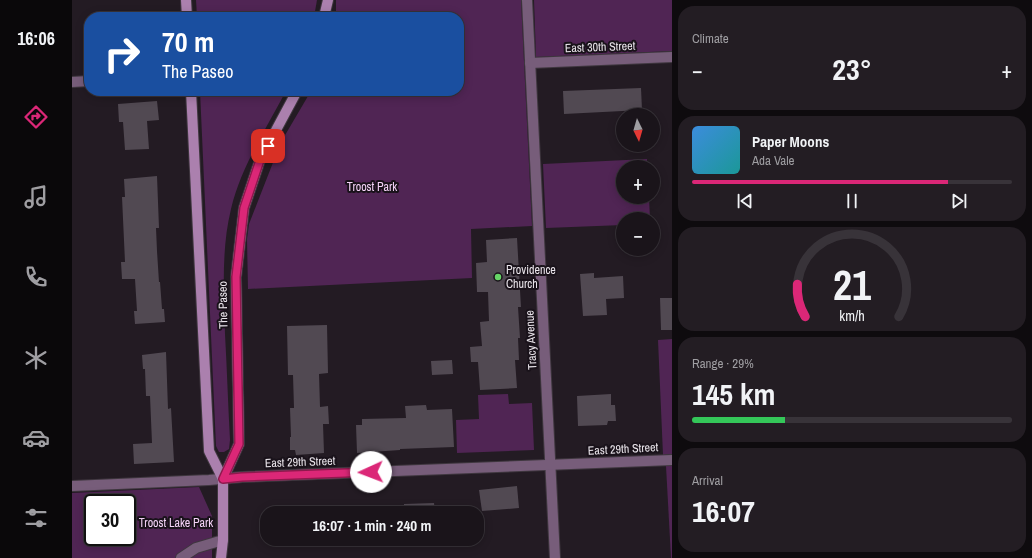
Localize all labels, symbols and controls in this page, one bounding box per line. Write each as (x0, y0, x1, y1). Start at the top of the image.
text: 70 m (162, 23, 214, 61)
text: 16:06 (17, 26, 55, 51)
icon: right (96, 28, 148, 80)
text: Climate (692, 30, 729, 47)
street label: East 30th Street (564, 38, 636, 56)
text: 23° (832, 49, 872, 89)
text: − (692, 55, 703, 85)
text: + (1001, 55, 1012, 85)
text: The Paseo (162, 59, 233, 84)
icon: directions (22, 103, 50, 131)
north arrow (616, 108, 660, 152)
map controls (616, 108, 660, 256)
pin (251, 129, 285, 163)
text: Paper Moons (752, 131, 829, 152)
icon: arrive (257, 135, 279, 157)
text: Ada Vale (752, 152, 794, 169)
button: + (616, 160, 660, 204)
park label: Troost Park (347, 179, 397, 195)
icon: music (22, 183, 50, 211)
icon: previous (734, 190, 756, 212)
icon: pause (841, 190, 863, 212)
icon: next (948, 190, 970, 212)
button: − (616, 212, 660, 256)
text: 21 (833, 257, 871, 313)
place label: Providence Church (506, 262, 556, 292)
icon: phone (22, 263, 50, 291)
marker: Providence Church (493, 272, 503, 282)
street label: The Paseo (215, 281, 231, 329)
text: km/h (839, 306, 865, 325)
street label: Tracy Avenue (521, 310, 541, 370)
icon: climate (22, 344, 50, 372)
text: Range · 29% (692, 355, 754, 372)
text: 145 km (692, 374, 775, 414)
icon: car (22, 424, 50, 452)
street label: East 29th Street (587, 439, 659, 459)
position arrow (350, 451, 392, 493)
street label: East 29th Street (264, 453, 336, 471)
text: Arrival (692, 472, 723, 489)
text: 16:07 (692, 491, 755, 531)
speed limit sign: 30 (84, 494, 136, 546)
icon: filters (22, 504, 50, 532)
park label: Troost Lake Park (139, 515, 213, 531)
text: 16:07 · 1 min · 240 m (313, 515, 431, 536)

